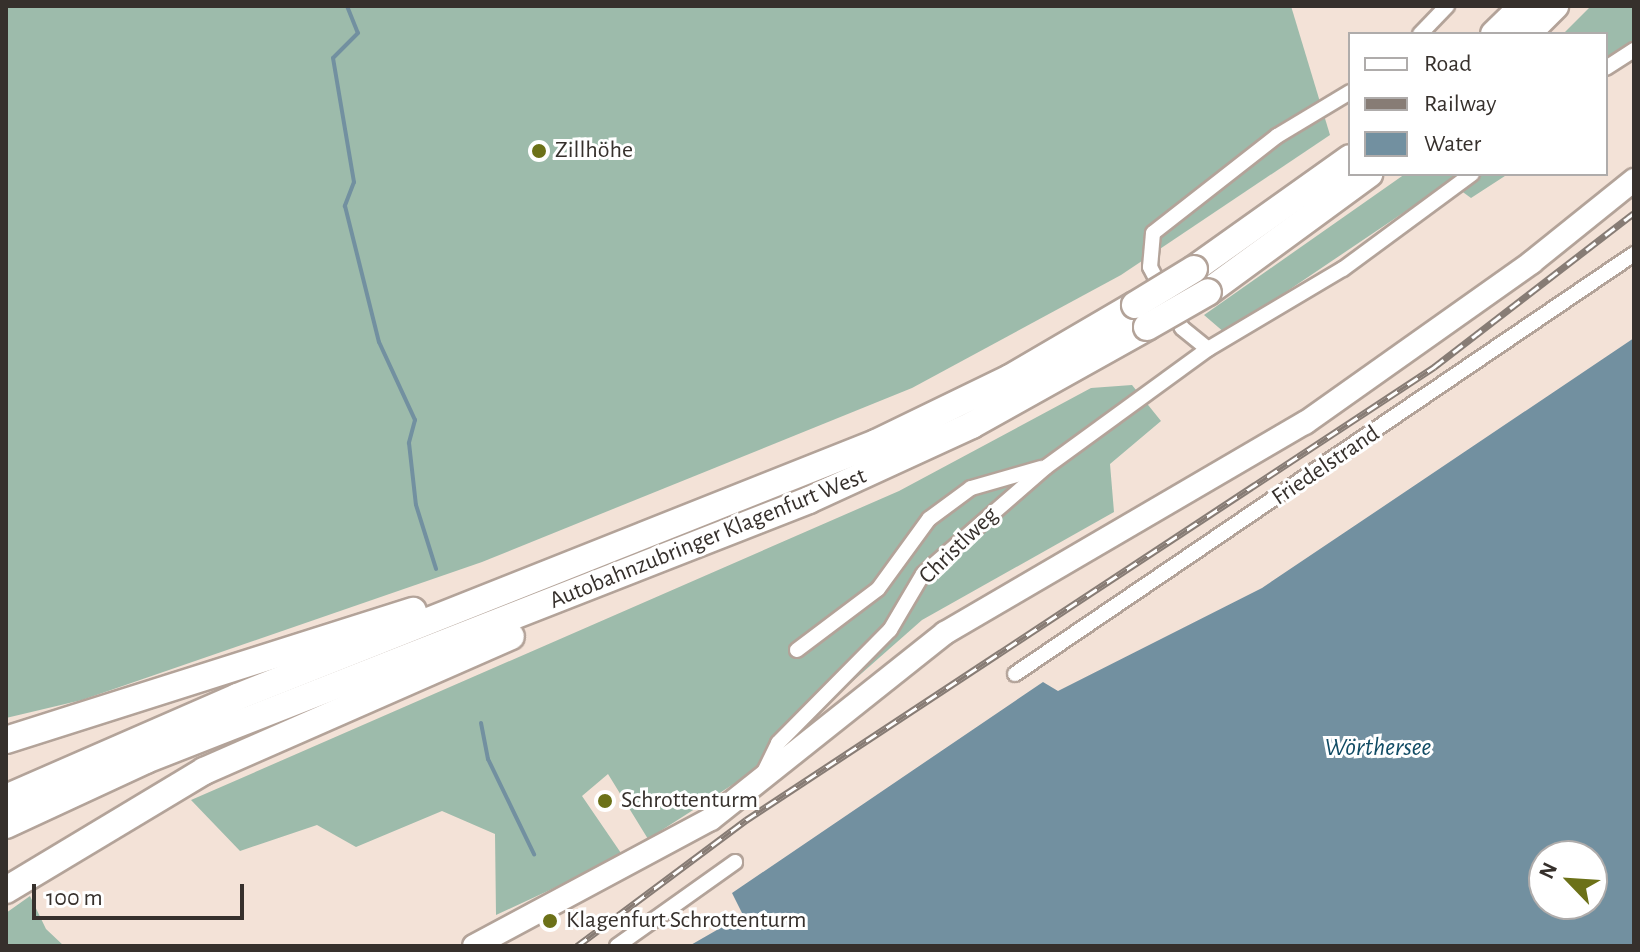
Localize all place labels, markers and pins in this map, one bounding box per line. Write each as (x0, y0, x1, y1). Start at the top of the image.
place label: Zillhöhe (555, 137, 633, 165)
marker: Zillhöhe (530, 142, 548, 160)
place label: Schrottenturm (621, 787, 758, 815)
marker: Schrottenturm (596, 792, 614, 810)
place label: Klagenfurt Schrottenturm (566, 907, 807, 935)
marker: Klagenfurt Schrottenturm (541, 912, 559, 930)

